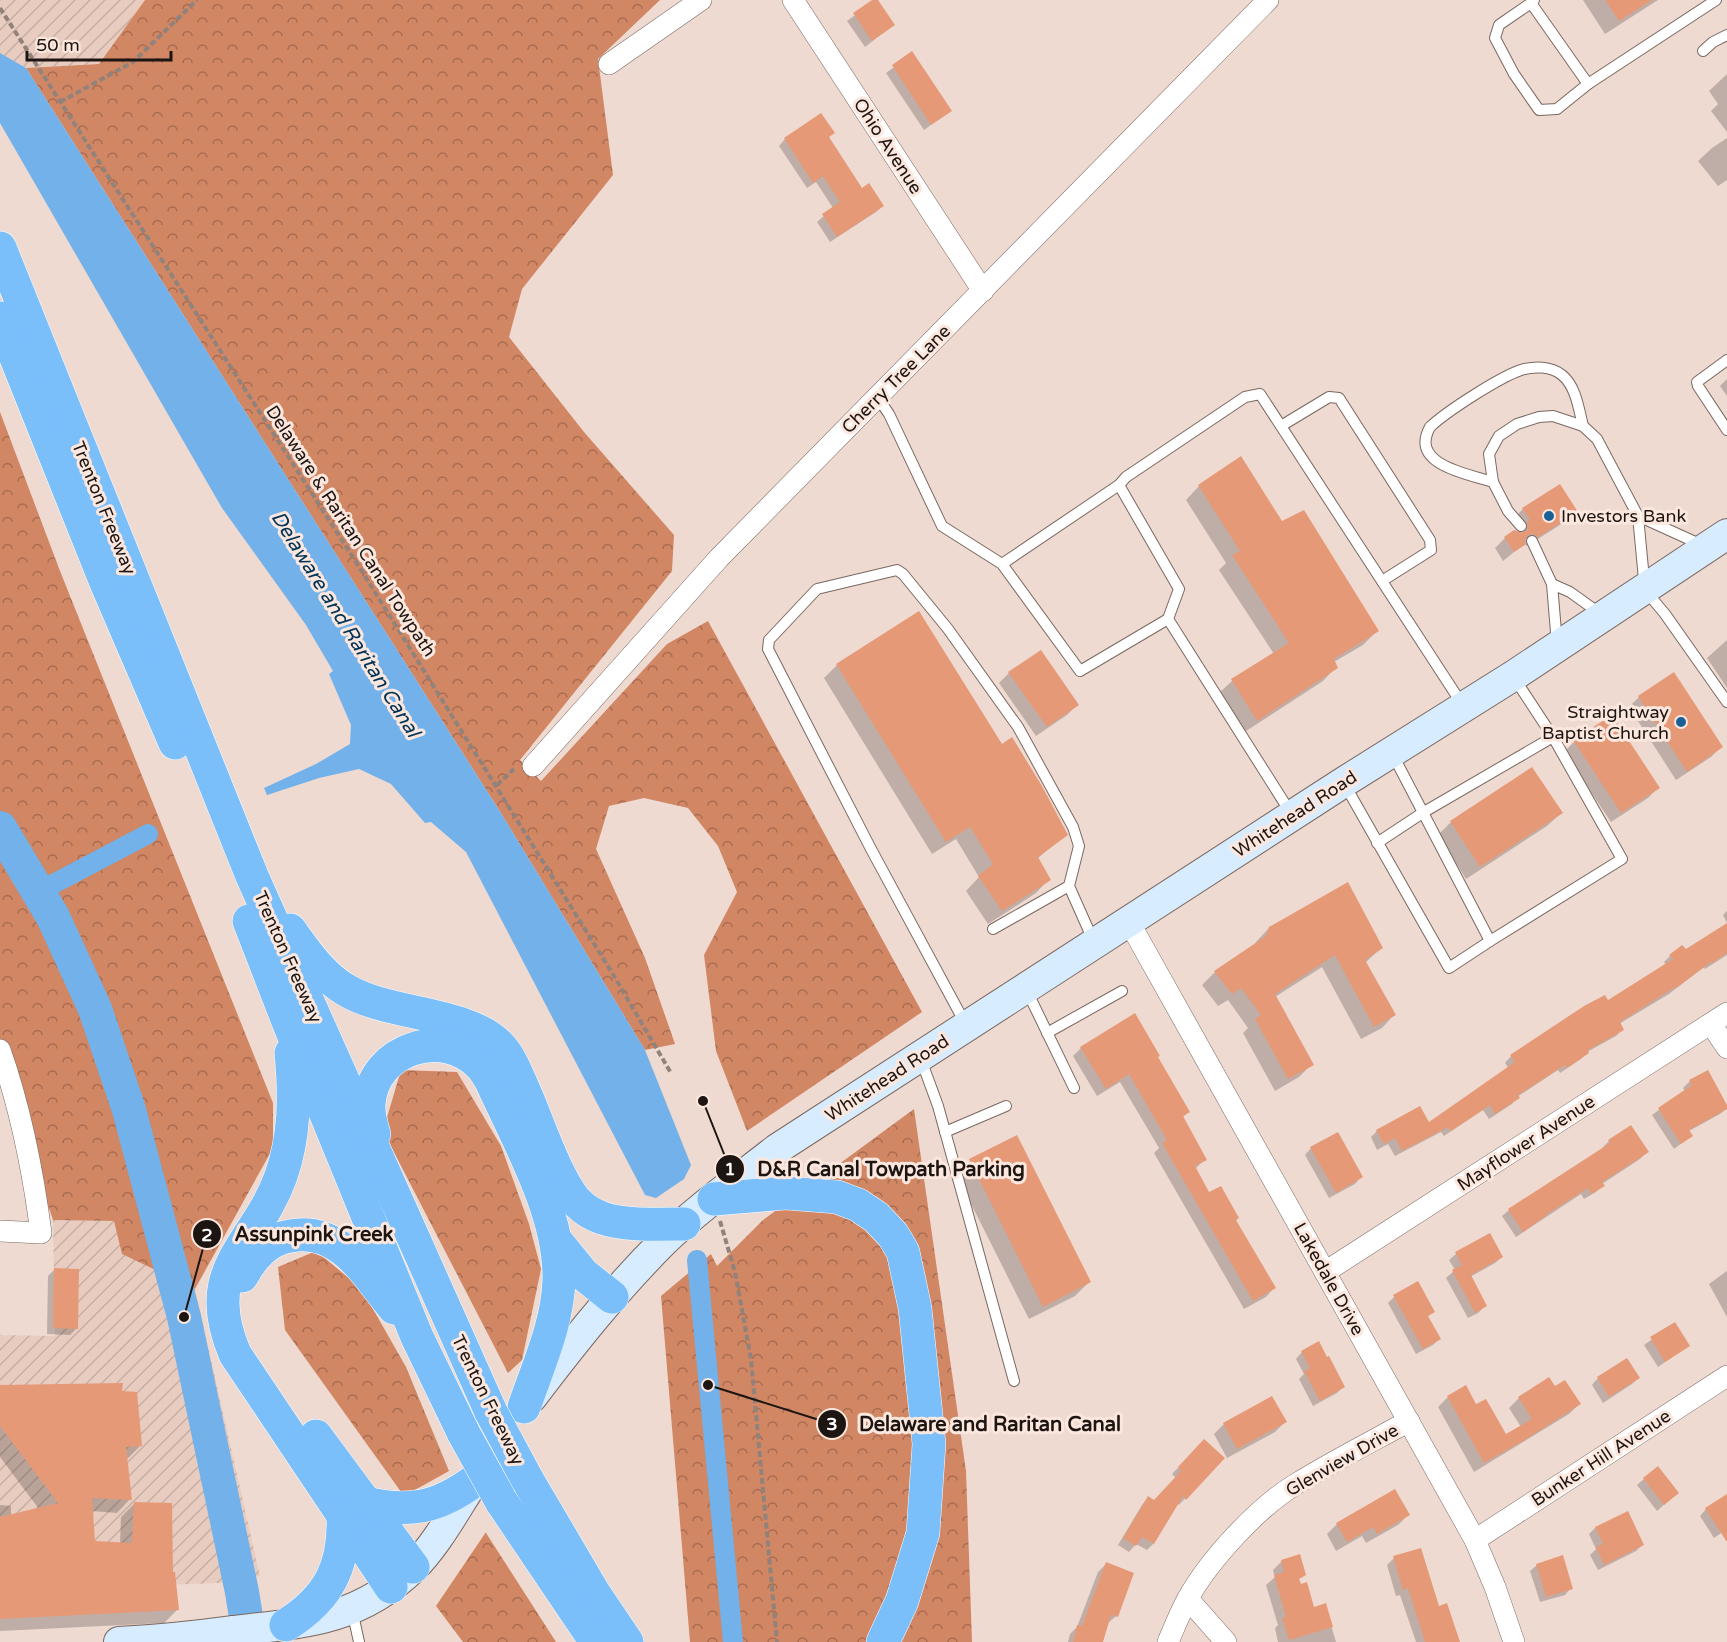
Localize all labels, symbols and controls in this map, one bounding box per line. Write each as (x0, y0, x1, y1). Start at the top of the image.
scale bar (27, 24, 171, 62)
text: 50 m (36, 34, 80, 56)
street label: Ohio Avenue (849, 94, 927, 198)
street label: Cherry Tree Lane (837, 320, 955, 438)
street label: Delaware & Raritan Canal Towpath (261, 401, 441, 661)
street label: Trenton Freeway (67, 438, 141, 578)
place label: Investors Bank (1561, 505, 1686, 527)
water label: Delaware and Raritan Canal (266, 507, 426, 744)
marker: Investors Bank (1542, 509, 1556, 523)
place label: Straightway Baptist Church (1542, 701, 1669, 744)
marker: Straightway Baptist Church (1674, 715, 1688, 729)
street label: Whitehead Road (1229, 766, 1361, 862)
street label: Trenton Freeway (249, 888, 327, 1027)
street label: Whitehead Road (821, 1030, 953, 1126)
street label: Mayflower Avenue (1453, 1090, 1599, 1196)
callout: D&R Canal Towpath Parking (715, 1150, 1037, 1188)
text: 1 (724, 1158, 736, 1180)
text: D&R Canal Towpath Parking (757, 1158, 1025, 1182)
callout: Assunpink Creek (192, 1215, 405, 1253)
street label: Lakedale Drive (1289, 1219, 1369, 1339)
text: Assunpink Creek (234, 1223, 394, 1247)
text: 2 (201, 1224, 213, 1246)
street label: Trenton Freeway (447, 1331, 529, 1469)
callout: Delaware and Raritan Canal (817, 1405, 1133, 1443)
street label: Bunker Hill Avenue (1527, 1405, 1675, 1511)
text: 3 (826, 1413, 838, 1435)
text: Delaware and Raritan Canal (859, 1413, 1121, 1437)
street label: Glenview Drive (1282, 1419, 1402, 1501)

